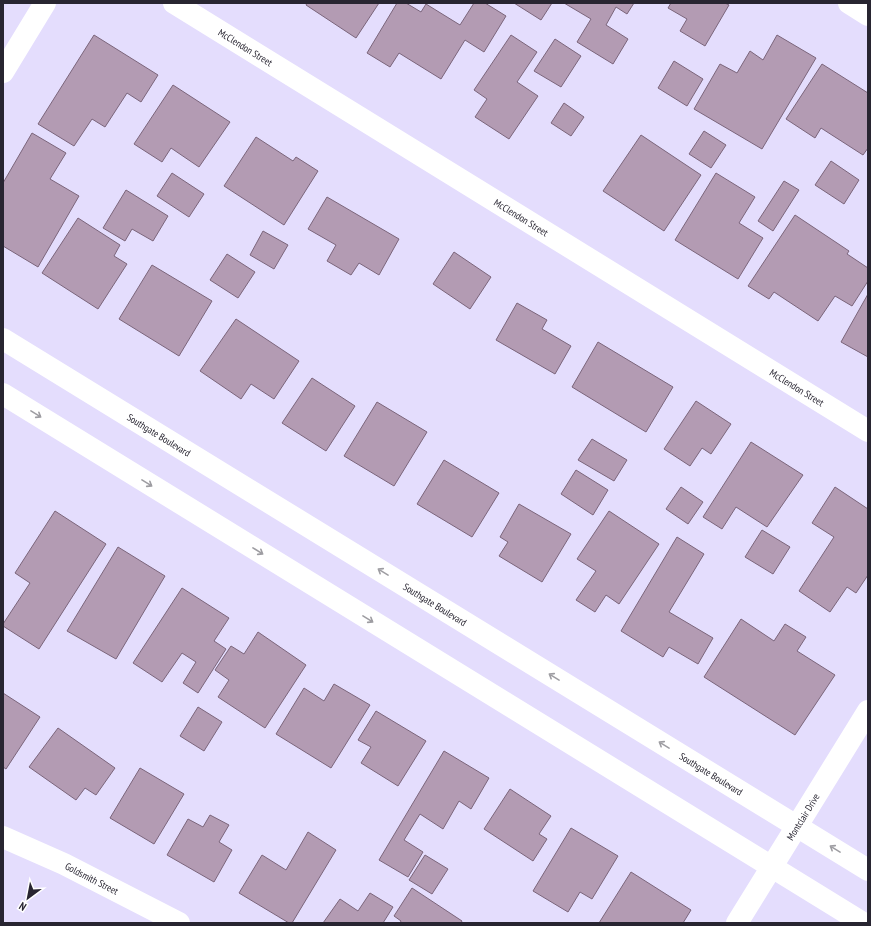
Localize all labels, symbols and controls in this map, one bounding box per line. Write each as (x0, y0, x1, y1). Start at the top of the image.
street label: McClendon Street (216, 26, 275, 69)
street label: McClendon Street (491, 196, 551, 239)
street label: McClendon Street (767, 366, 827, 409)
one-way arrow (30, 411, 42, 419)
street label: Southgate Boulevard (125, 411, 193, 460)
one-way arrow (141, 479, 153, 487)
one-way arrow (252, 547, 264, 555)
one-way arrow (378, 568, 389, 576)
street label: Southgate Boulevard (401, 580, 469, 629)
one-way arrow (362, 615, 374, 623)
one-way arrow (548, 672, 559, 681)
one-way arrow (658, 740, 670, 748)
street label: Southgate Boulevard (677, 750, 745, 799)
street label: Montclair Drive (784, 791, 823, 843)
one-way arrow (829, 845, 841, 853)
street label: Goldsmith Street (63, 860, 121, 898)
north arrow (8, 878, 48, 918)
text: N (16, 899, 29, 914)

